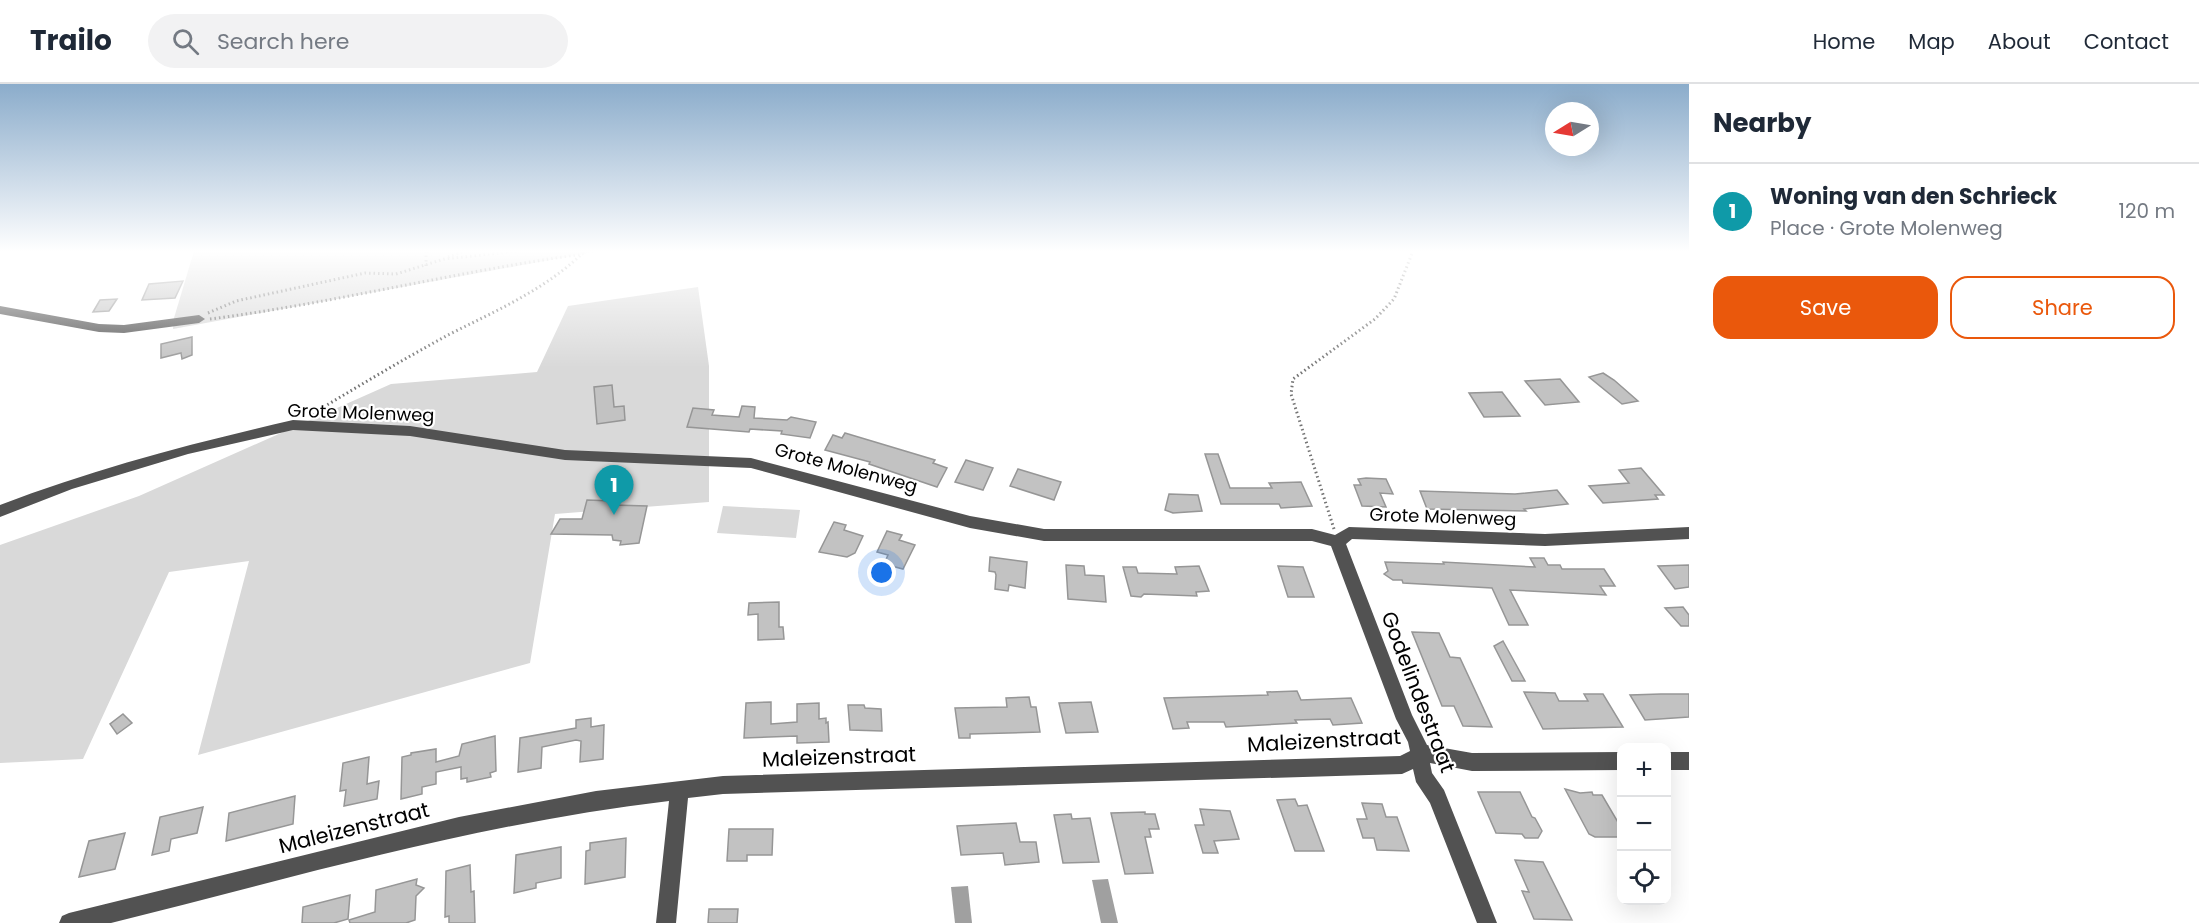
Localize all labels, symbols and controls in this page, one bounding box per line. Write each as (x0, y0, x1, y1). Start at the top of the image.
search box (148, 14, 568, 68)
text: Trailo (30, 21, 112, 60)
icon: search (169, 25, 202, 58)
text: Search here (217, 26, 349, 57)
text: Home (1813, 27, 1875, 56)
text: Map (1908, 27, 1955, 56)
text: About (1988, 27, 2051, 56)
text: Contact (2084, 27, 2169, 56)
north arrow (1545, 102, 1599, 156)
text: Nearby (1713, 105, 1811, 141)
text: Woning van den Schrieck (1770, 181, 2057, 212)
text: 1 (1729, 197, 1736, 225)
text: 120 m (2119, 197, 2175, 225)
text: Place · Grote Molenweg (1770, 214, 2003, 242)
button: Save (1713, 276, 1938, 339)
button: Share (1950, 276, 2175, 339)
street label: Grote Molenweg (287, 397, 435, 428)
street label: Grote Molenweg (772, 436, 920, 499)
pin: 1 (594, 466, 634, 515)
street label: Grote Molenweg (1369, 501, 1517, 532)
your location (867, 558, 896, 587)
street label: Godelindestraat (1374, 607, 1463, 777)
street label: Maleizenstraat (1246, 722, 1402, 759)
street label: Maleizenstraat (761, 739, 917, 774)
map controls (1617, 743, 1671, 905)
button: + (1617, 743, 1671, 797)
street label: Maleizenstraat (276, 795, 432, 860)
button: − (1617, 797, 1671, 851)
button: locate (1617, 851, 1671, 905)

